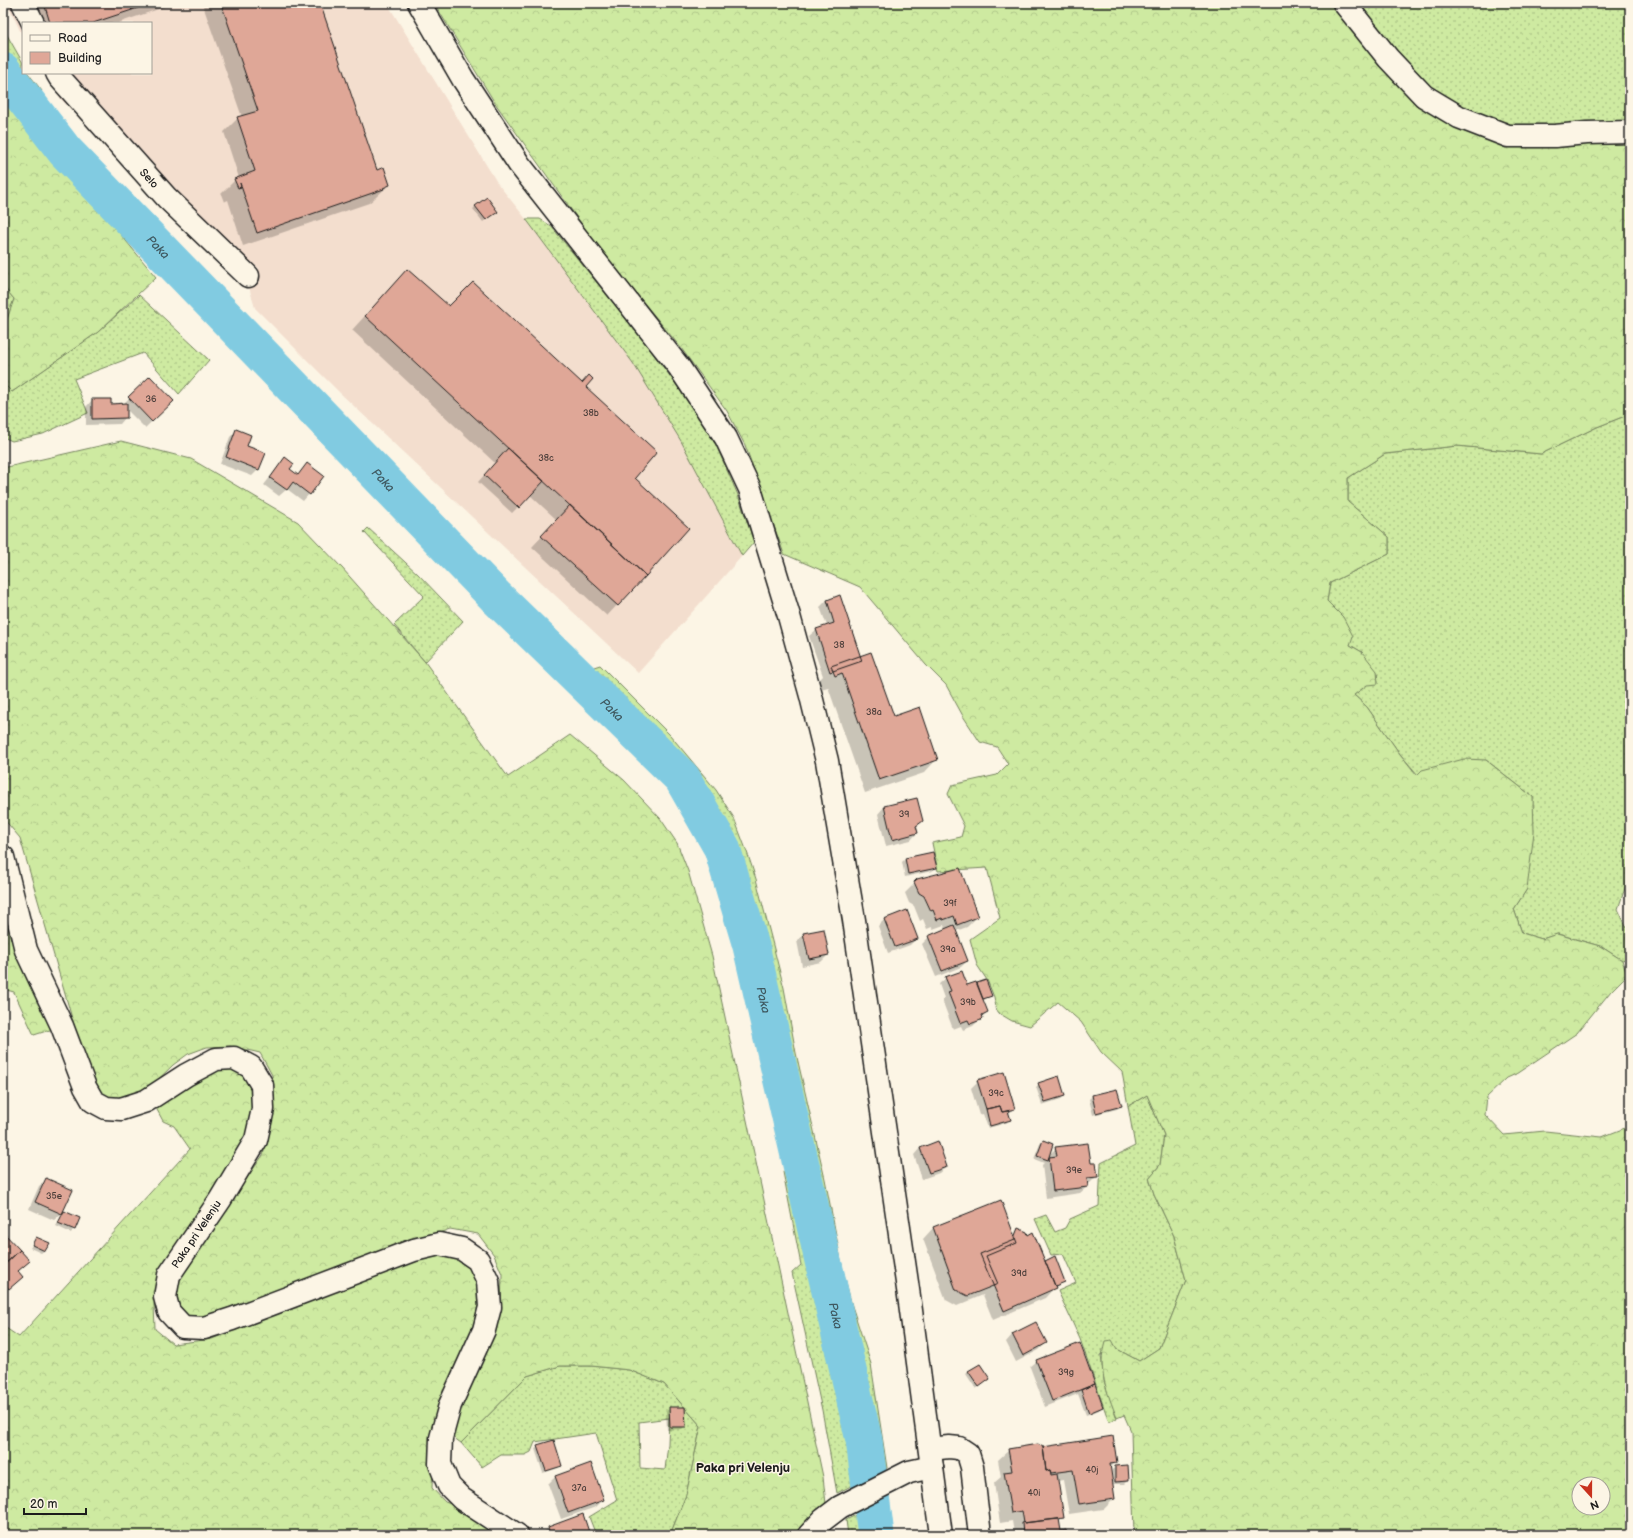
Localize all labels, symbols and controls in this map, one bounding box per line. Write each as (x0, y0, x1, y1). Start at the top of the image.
legend (22, 22, 152, 74)
text: Road (58, 31, 87, 46)
text: Building (58, 51, 102, 66)
street label: Selo (137, 166, 161, 191)
water label: Paka (143, 233, 172, 263)
house number: 36 (145, 394, 157, 405)
house number: 38b (583, 408, 599, 419)
house number: 38c (538, 453, 554, 464)
water label: Paka (368, 466, 398, 496)
house number: 38 (834, 640, 844, 651)
water label: Paka (597, 695, 626, 725)
house number: 38a (866, 707, 882, 718)
house number: 39 (899, 809, 909, 820)
house number: 39f (943, 898, 957, 909)
house number: 39a (940, 944, 956, 955)
water label: Paka (753, 985, 773, 1015)
house number: 39b (960, 997, 976, 1008)
house number: 39c (988, 1088, 1004, 1099)
house number: 39e (1066, 1165, 1083, 1176)
house number: 35e (46, 1191, 63, 1202)
street label: Paka pri Velenju (169, 1198, 224, 1271)
house number: 39d (1011, 1268, 1027, 1279)
water label: Paka (825, 1301, 845, 1331)
house number: 39g (1058, 1367, 1074, 1378)
district label: Paka pri Velenju (696, 1460, 790, 1476)
house number: 40j (1086, 1465, 1098, 1476)
north arrow (1571, 1476, 1611, 1516)
house number: 37a (571, 1483, 587, 1494)
house number: 40i (1028, 1488, 1040, 1499)
scale bar (24, 1490, 86, 1516)
text: 20 m (30, 1497, 57, 1512)
text: N (1588, 1497, 1601, 1512)

